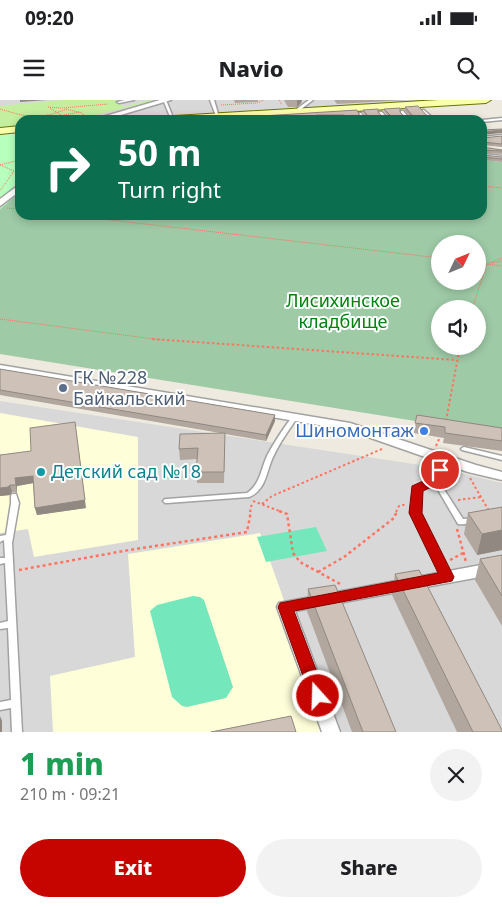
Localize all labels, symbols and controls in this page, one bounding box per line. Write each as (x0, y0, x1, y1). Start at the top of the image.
text: 09:20 (25, 5, 74, 31)
text: Navio (218, 53, 284, 83)
icon: menu (20, 54, 48, 82)
icon: search (454, 54, 482, 82)
text: 50 m (118, 129, 201, 176)
icon: right (35, 135, 100, 200)
text: Turn right (118, 174, 221, 204)
north arrow (431, 235, 486, 290)
map controls (431, 235, 486, 355)
park label: Лисихинское кладбище (286, 288, 400, 333)
button: sound (431, 300, 486, 355)
place label: ГК №228 Байкальский (73, 365, 186, 410)
marker: ГК №228 Байкальский (57, 382, 69, 394)
place label: Шиномонтаж (295, 418, 414, 442)
marker: Шиномонтаж (418, 425, 430, 437)
pin (419, 449, 461, 491)
icon: arrive (426, 456, 454, 484)
place label: Детский сад №18 (51, 459, 201, 483)
marker: Детский сад №18 (35, 466, 47, 478)
position arrow (291, 669, 343, 721)
text: 1 min (20, 743, 104, 784)
button: close (430, 749, 482, 801)
text: 210 m · 09:21 (20, 783, 120, 805)
button: Exit (20, 839, 246, 897)
button: Share (256, 839, 482, 897)

